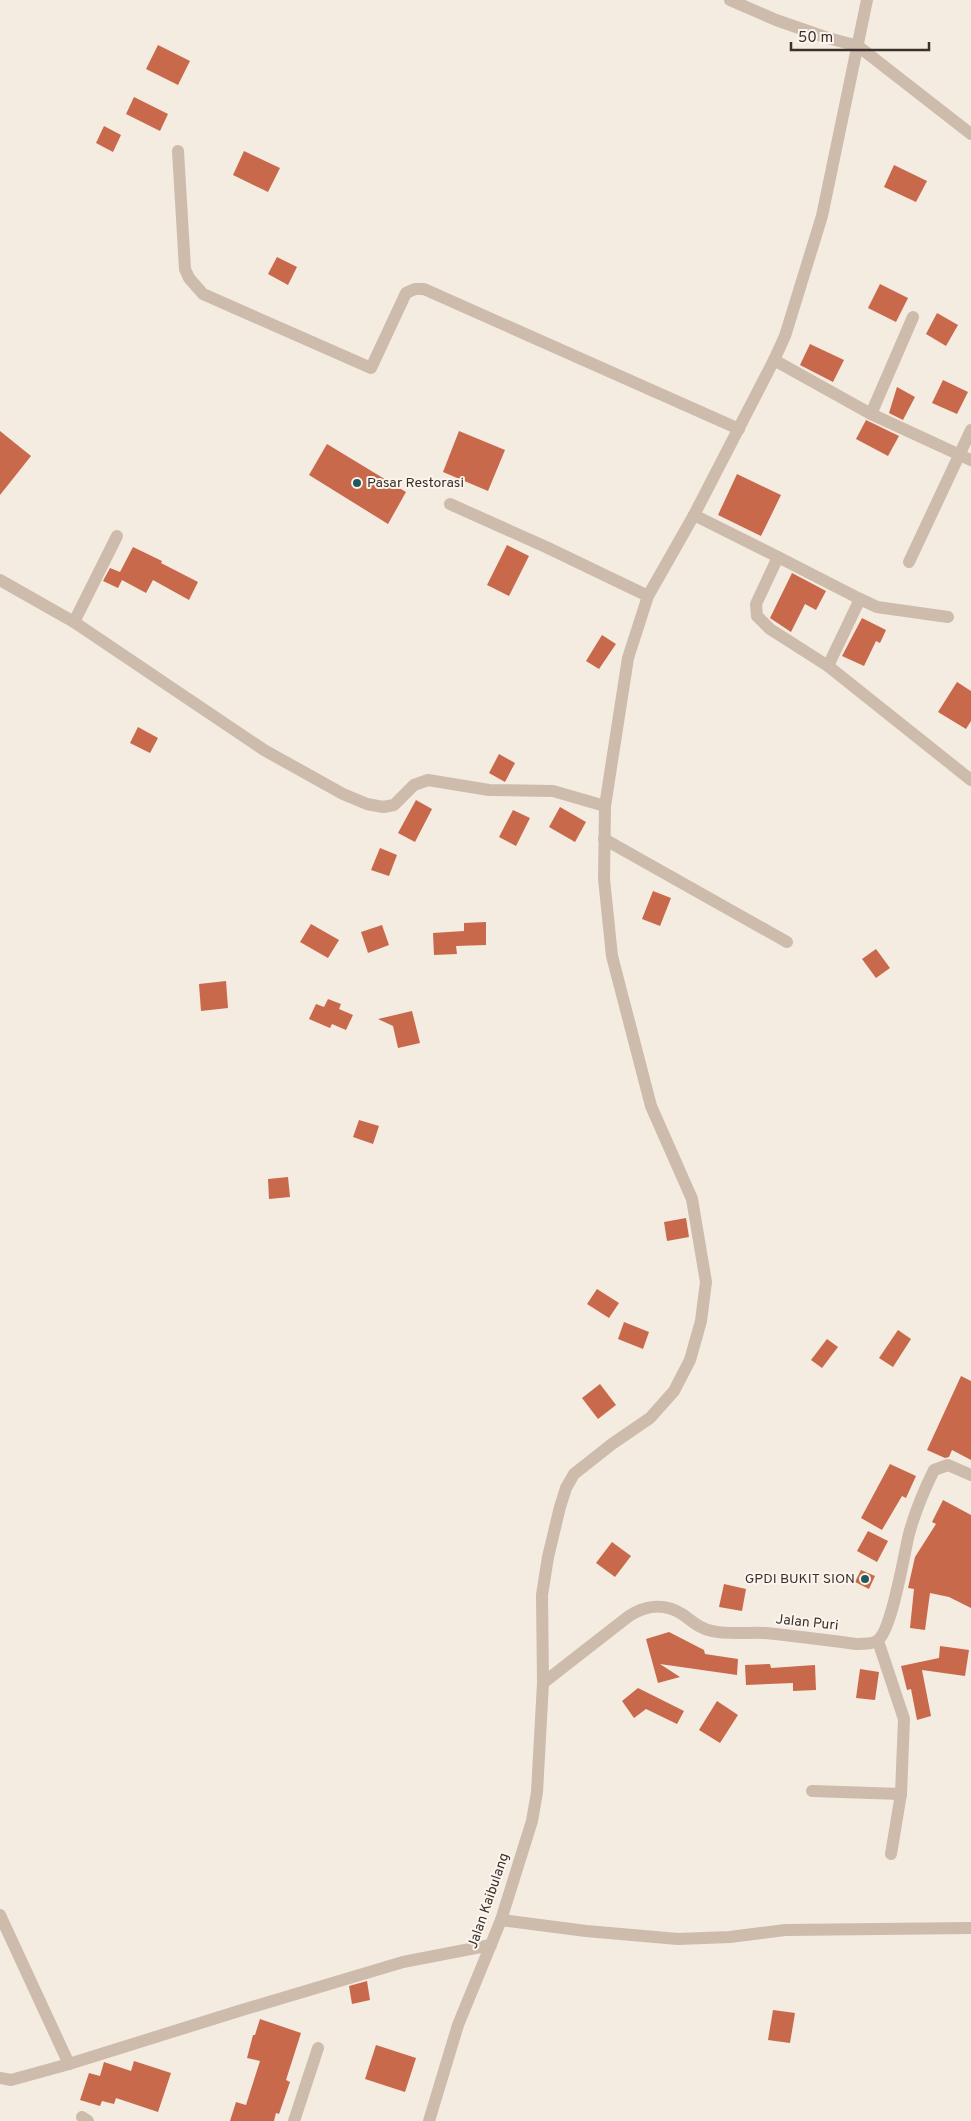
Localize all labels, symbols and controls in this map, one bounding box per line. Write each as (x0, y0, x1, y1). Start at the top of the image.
scale bar (791, 20, 928, 52)
text: 50 m (798, 29, 833, 48)
place label: Pasar Restorasi (367, 475, 464, 492)
marker: Pasar Restorasi (351, 477, 363, 489)
place label: GPDI BUKIT SION (745, 1571, 855, 1588)
marker: GPDI BUKIT SION (859, 1573, 871, 1585)
street label: Jalan Puri (775, 1611, 839, 1635)
street label: Jalan Kaibulang (465, 1851, 513, 1951)

